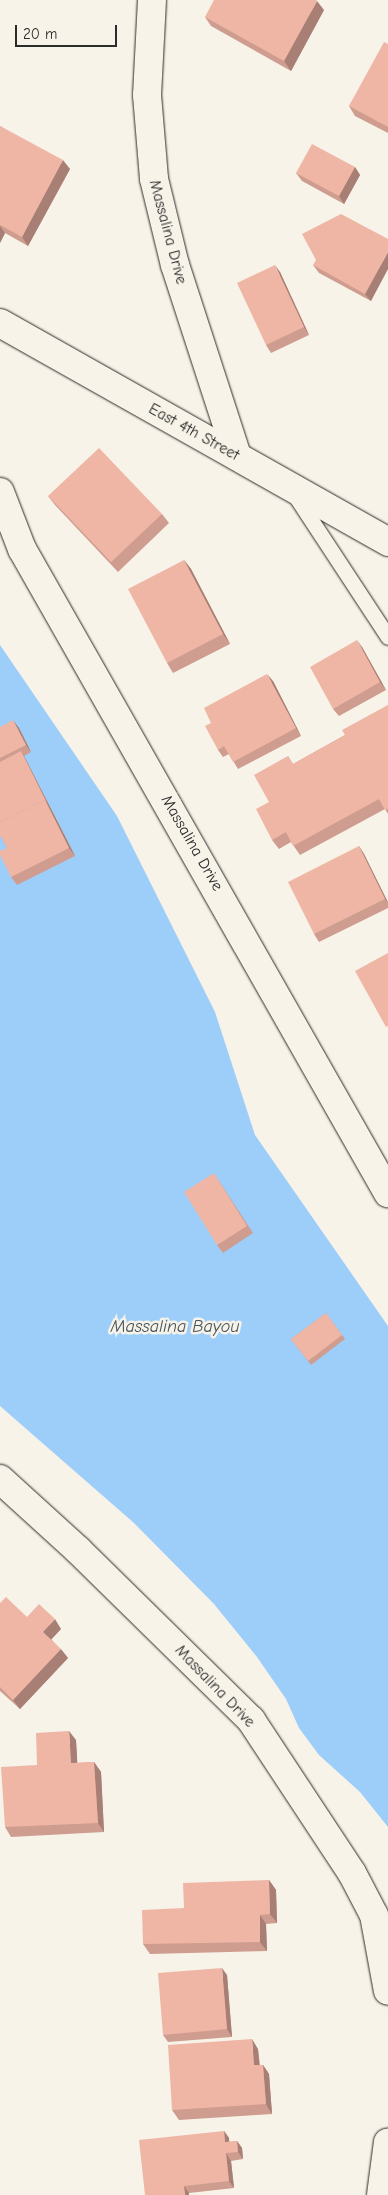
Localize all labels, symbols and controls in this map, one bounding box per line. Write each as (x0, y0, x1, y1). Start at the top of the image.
scale bar (18, 15, 120, 47)
text: 20 m (23, 25, 57, 43)
street label: Massalina Drive (145, 178, 191, 286)
street label: East 4th Street (145, 399, 243, 465)
street label: Massalina Drive (157, 792, 227, 894)
water label: Massalina Bayou (110, 1316, 240, 1338)
street label: Massalina Drive (171, 1641, 259, 1731)

